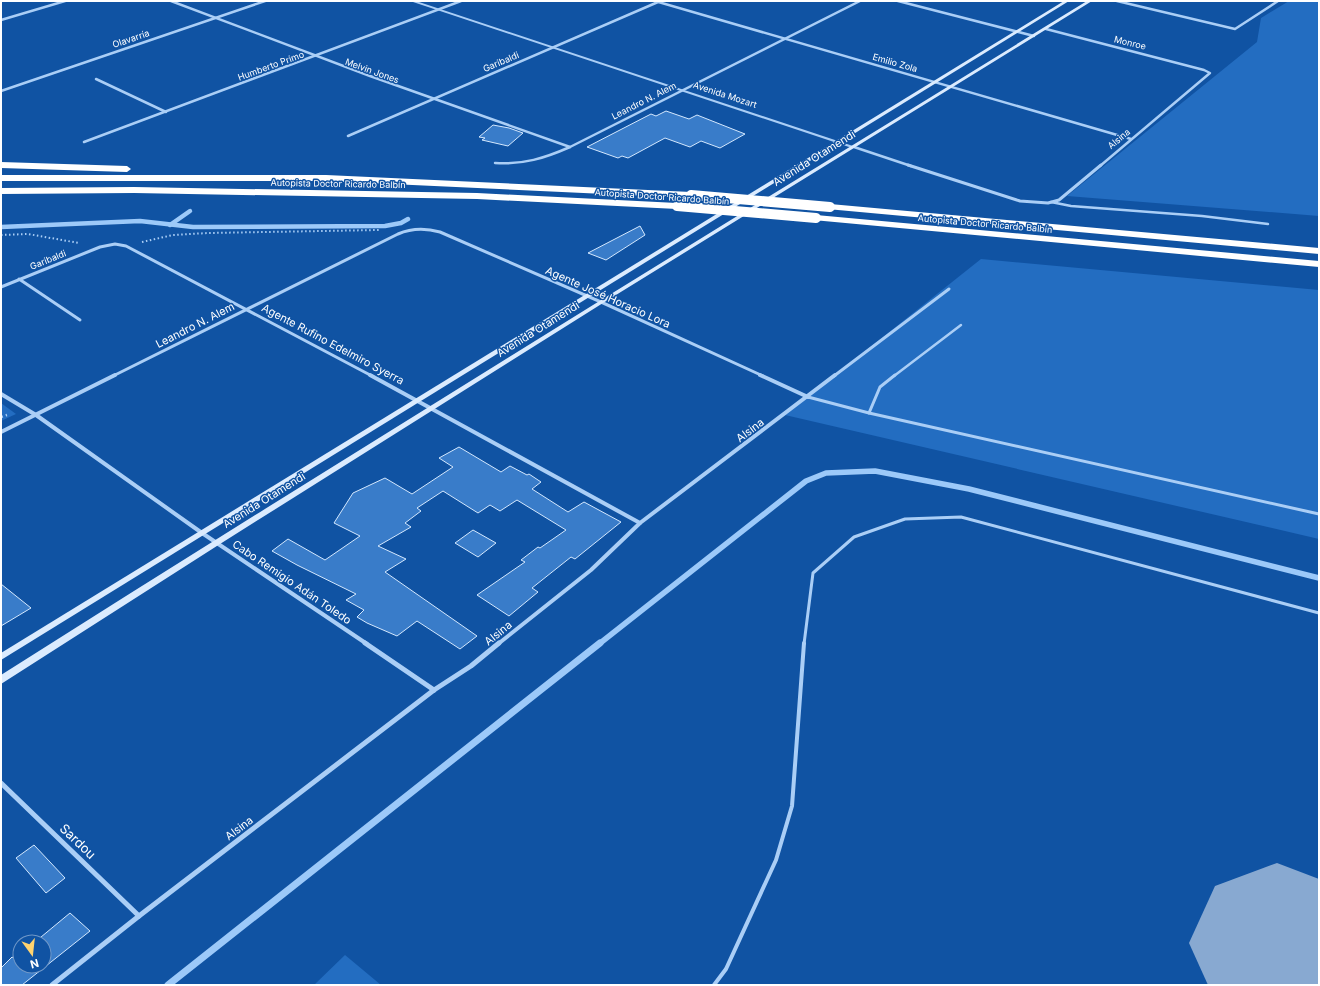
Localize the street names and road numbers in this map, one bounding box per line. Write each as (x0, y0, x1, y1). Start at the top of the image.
street label: Olavarría (111, 27, 151, 50)
street label: Monroe (1113, 33, 1147, 52)
street label: Humberto Primo (236, 48, 305, 83)
street label: Garibaldi (481, 49, 520, 74)
street label: Emilio Zola (871, 51, 919, 74)
street label: Melvin Jones (344, 56, 401, 85)
street label: Avenida Mozart (692, 79, 758, 110)
street label: Leandro N. Alem (610, 80, 678, 122)
street label: Alsina (1105, 126, 1132, 151)
street label: Avenida Otamendi (770, 127, 858, 189)
street label: Autopista Doctor Ricardo Balbín (270, 177, 406, 190)
street label: Autopista Doctor Ricardo Balbín (594, 186, 730, 207)
street label: Autopista Doctor Ricardo Balbín (917, 212, 1053, 235)
street label: Garibaldi (28, 247, 67, 272)
street label: Agente José Horacio Lora (543, 263, 673, 331)
street label: Avenida Otamendi (494, 298, 582, 360)
street label: Leandro N. Alem (153, 299, 237, 351)
street label: Agente Rufino Edelmiro Syerra (259, 300, 407, 388)
street label: Alsina (733, 415, 767, 445)
street label: Avenida Otamendi (220, 469, 308, 531)
street label: Cabo Remigio Adán Toledo (230, 537, 355, 627)
street label: Alsina (481, 618, 515, 648)
street label: Alsina (222, 813, 256, 843)
street label: Sardou (57, 820, 99, 862)

